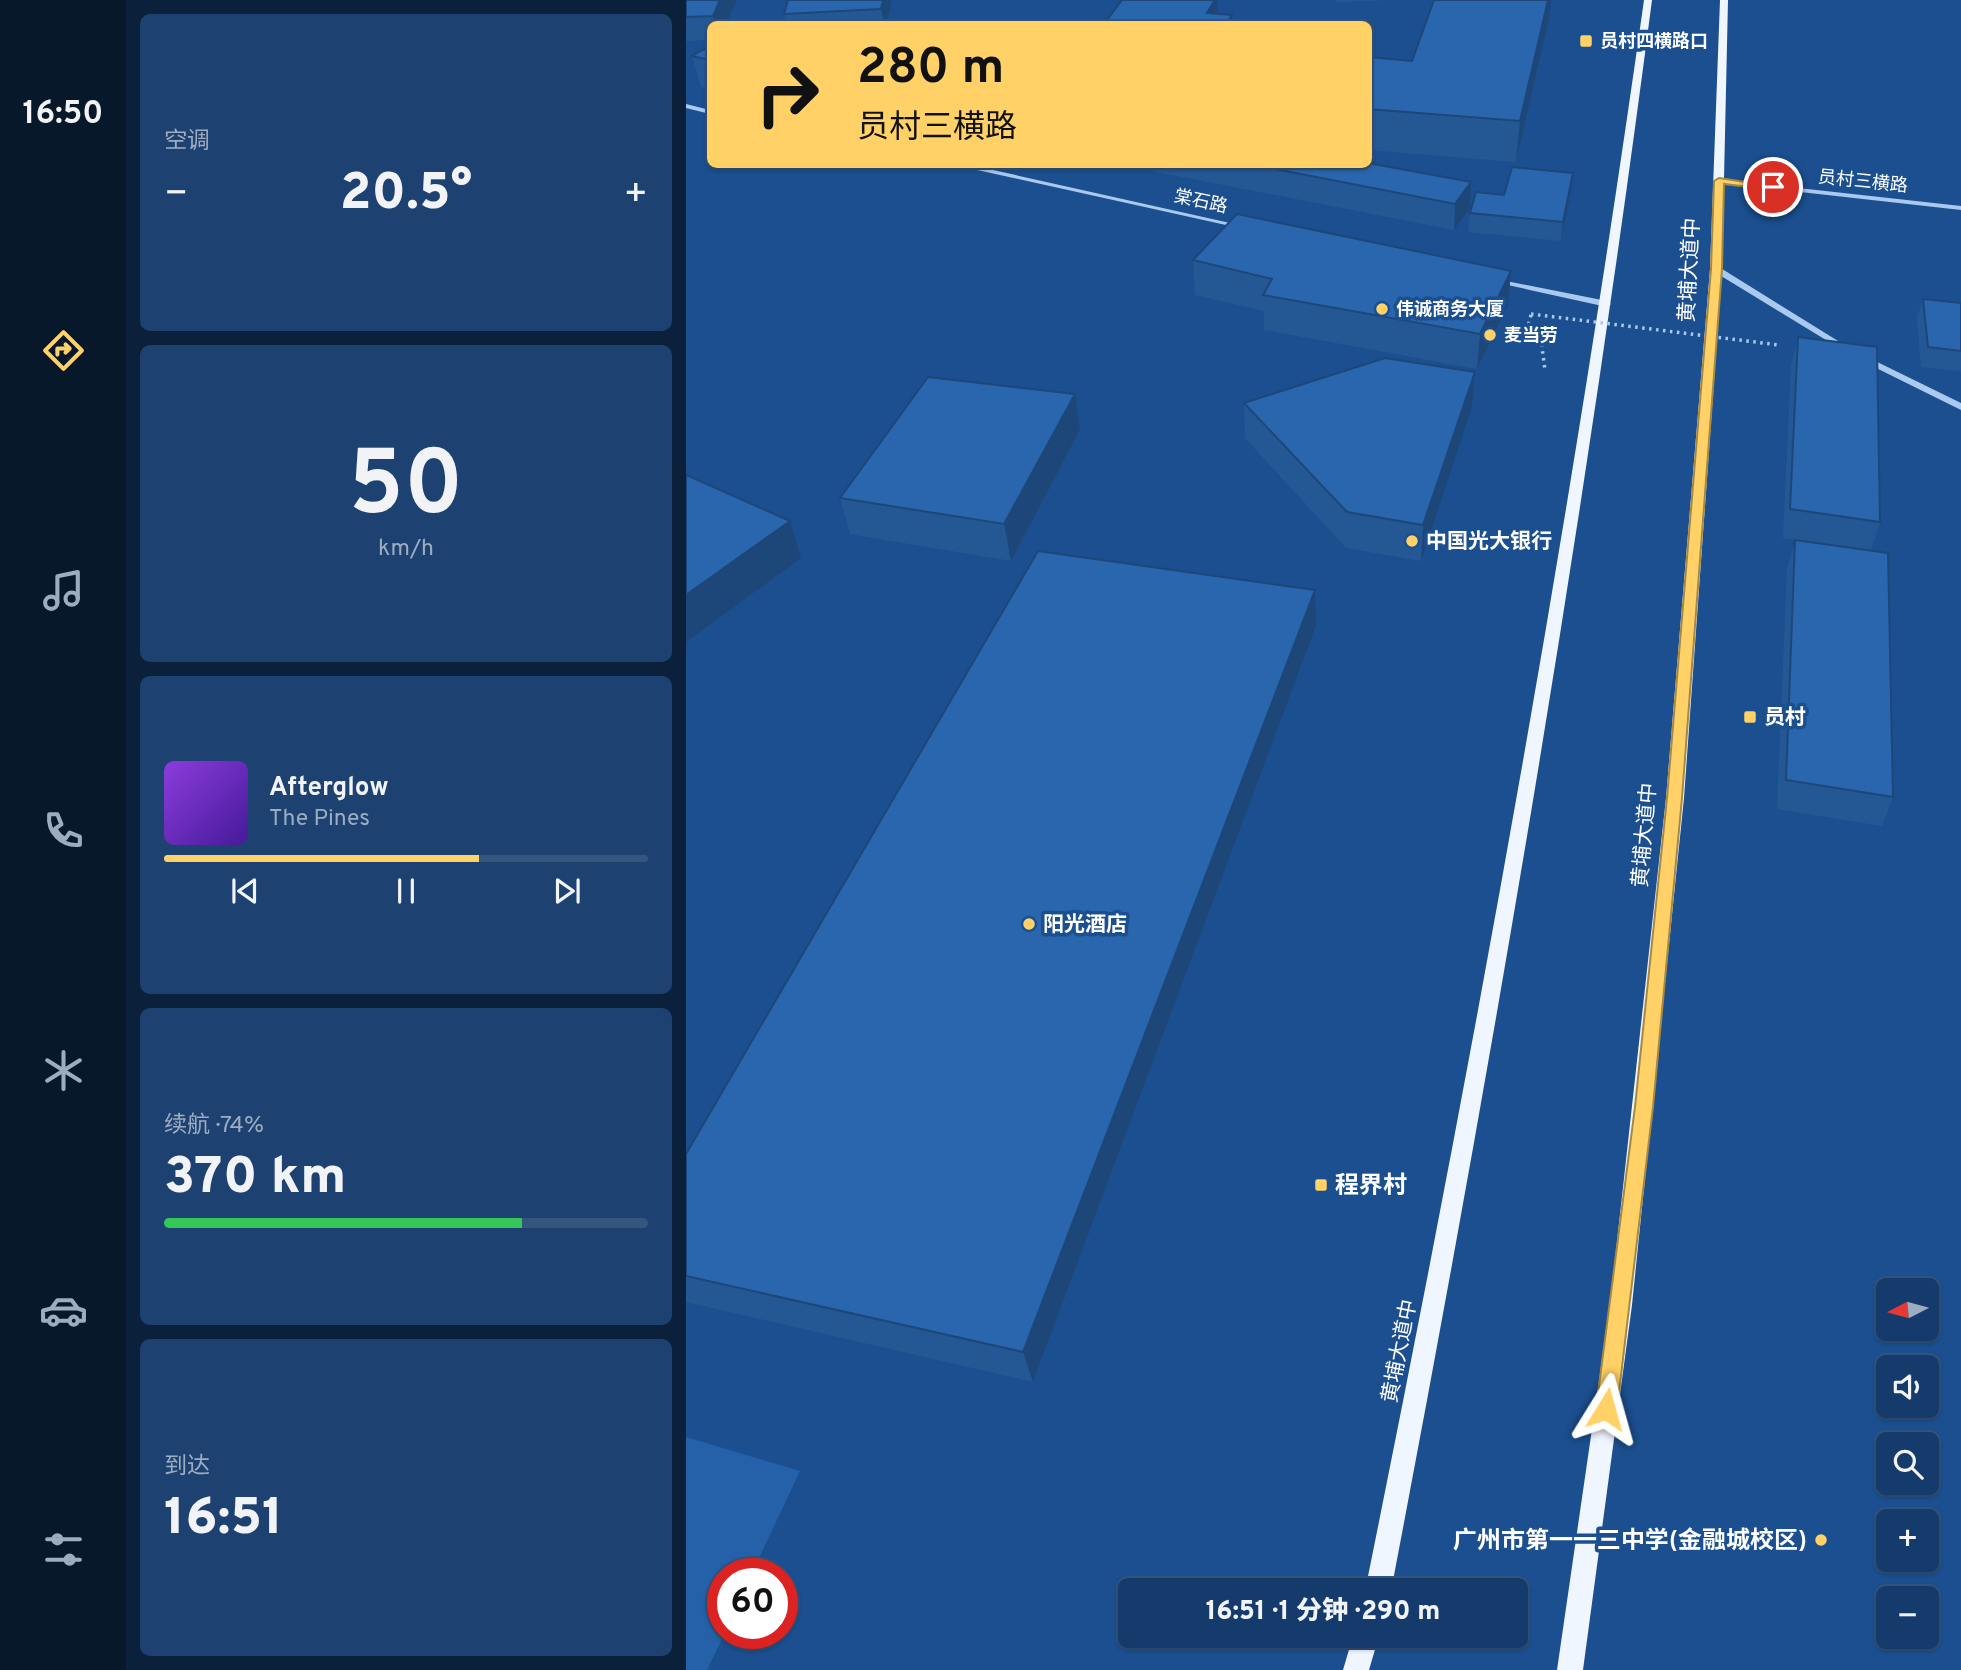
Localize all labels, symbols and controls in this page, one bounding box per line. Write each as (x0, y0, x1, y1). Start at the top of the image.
place label: 员村四横路口 (1600, 31, 1708, 54)
marker: 员村四横路口 (1578, 33, 1594, 49)
text: 280 m (857, 39, 1004, 101)
icon: right (742, 49, 833, 140)
text: 16:50 (23, 95, 103, 135)
text: 员村三横路 (857, 109, 1017, 149)
text: 空调 (164, 128, 210, 157)
pin (1743, 157, 1803, 217)
text: 20.5° (340, 162, 472, 228)
street label: 员村三横路 (1817, 166, 1909, 199)
icon: arrive (1754, 168, 1792, 206)
text: − (164, 171, 189, 220)
text: + (623, 171, 648, 220)
street label: 棠石路 (1172, 186, 1229, 219)
street label: 黄埔大道中 (1674, 217, 1707, 323)
place label: 伟诚商务大厦 (1396, 299, 1504, 322)
marker: 伟诚商务大厦 (1374, 301, 1390, 317)
place label: 麦当劳 (1504, 325, 1558, 348)
icon: directions (39, 326, 88, 375)
marker: 麦当劳 (1482, 327, 1498, 343)
text: 50 (348, 432, 464, 547)
place label: 中国光大银行 (1426, 529, 1552, 556)
marker: 中国光大银行 (1404, 533, 1420, 549)
text: km/h (378, 535, 434, 564)
icon: music (39, 566, 88, 615)
place label: 员村 (1764, 705, 1806, 732)
marker: 员村 (1742, 709, 1758, 725)
text: Afterglow (269, 772, 389, 805)
street label: 黄埔大道中 (1627, 782, 1664, 889)
text: The Pines (269, 805, 370, 834)
icon: phone (39, 806, 88, 855)
icon: previous (226, 872, 264, 910)
icon: pause (387, 872, 425, 910)
icon: next (548, 872, 586, 910)
place label: 阳光酒店 (1043, 912, 1127, 939)
marker: 阳光酒店 (1021, 916, 1037, 932)
icon: climate (39, 1046, 88, 1095)
text: 续航 · 74% (164, 1112, 264, 1141)
text: 370 km (164, 1146, 346, 1212)
place label: 程界村 (1335, 1172, 1407, 1202)
marker: 程界村 (1313, 1177, 1329, 1193)
north arrow (1876, 1278, 1939, 1340)
map controls (1876, 1278, 1939, 1649)
icon: car (39, 1286, 88, 1335)
street label: 黄埔大道中 (1377, 1297, 1424, 1405)
button: sound (1876, 1355, 1939, 1418)
position arrow (1569, 1372, 1643, 1446)
button: search (1876, 1432, 1939, 1495)
text: 到达 (164, 1453, 210, 1482)
text: 16:51 (164, 1487, 283, 1553)
button: + (1876, 1509, 1939, 1572)
icon: filters (39, 1525, 88, 1574)
place label: 广州市第一一三中学(金融城校区) (1453, 1527, 1807, 1557)
marker: 广州市第一一三中学(金融城校区) (1813, 1532, 1829, 1548)
speed limit sign: 60 (707, 1558, 798, 1649)
button: − (1876, 1586, 1939, 1649)
text: 16:51 · 1 分钟 · 290 m (1206, 1596, 1440, 1629)

